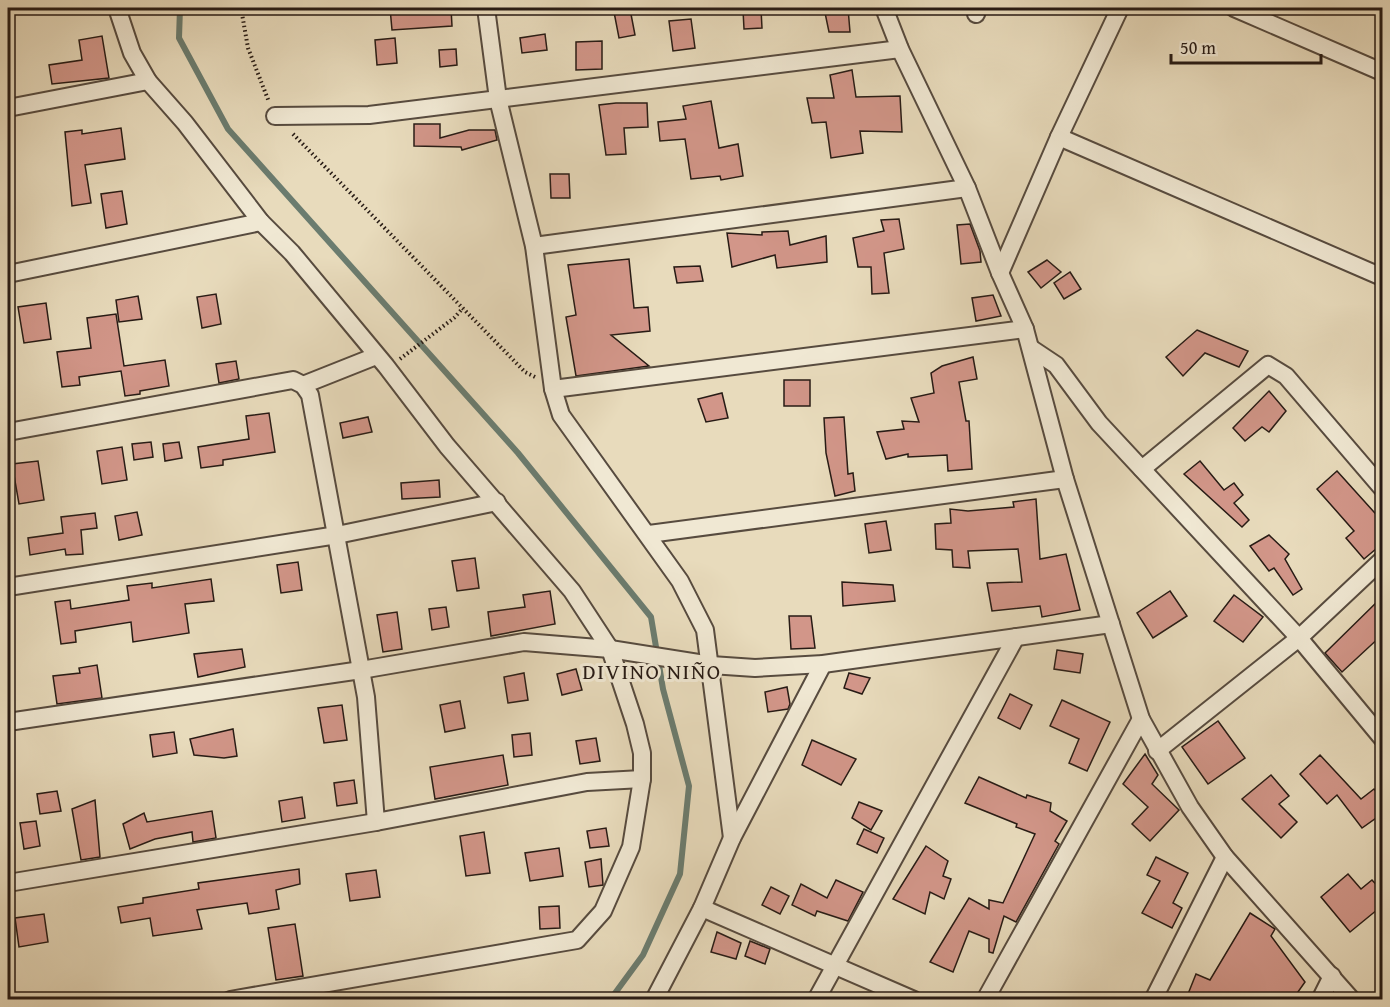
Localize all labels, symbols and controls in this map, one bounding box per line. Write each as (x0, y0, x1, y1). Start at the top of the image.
scale bar (1171, 27, 1321, 65)
text: 50 m (1180, 34, 1216, 61)
district label: DIVINO NIÑO (582, 655, 722, 687)

